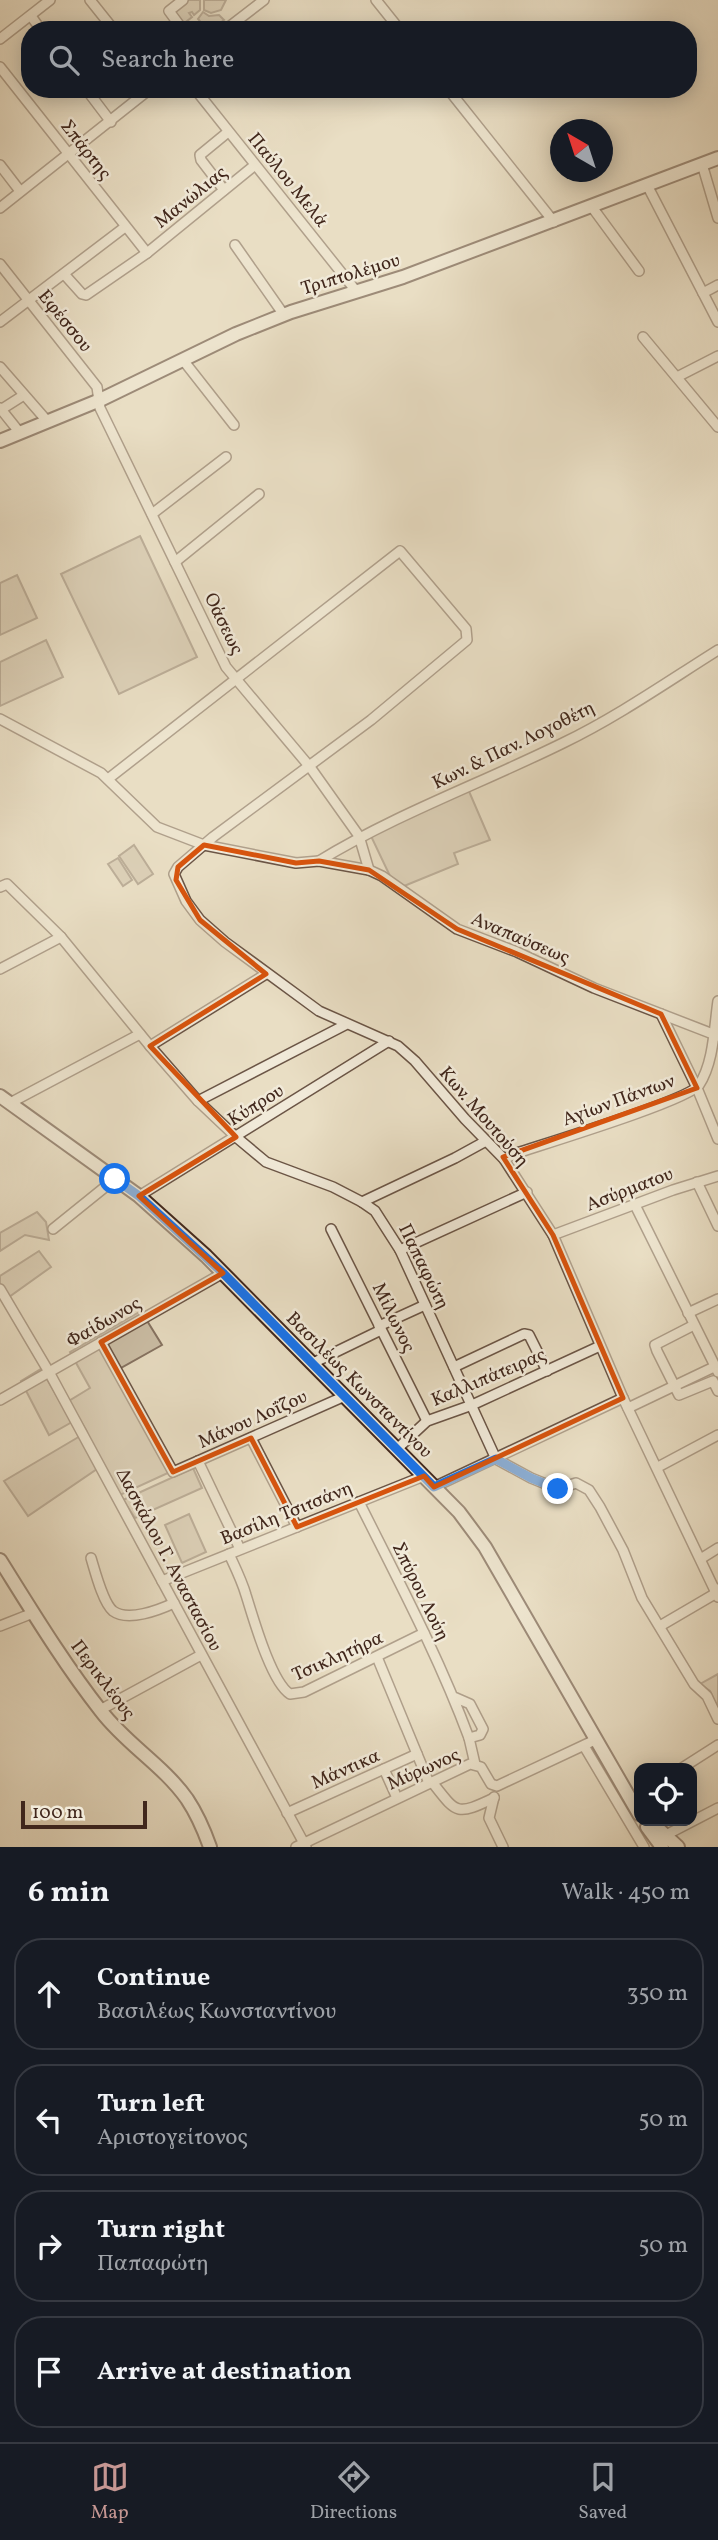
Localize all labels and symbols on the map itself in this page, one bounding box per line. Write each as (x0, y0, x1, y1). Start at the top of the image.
street label: Σπάρτης (54, 115, 117, 186)
north arrow (550, 119, 613, 182)
street label: Παύλου Μελά (241, 127, 334, 234)
street label: Μανώλιας (149, 160, 233, 235)
street label: Τριπτολέμου (298, 248, 403, 302)
street label: Εφέσσου (31, 284, 98, 358)
street label: Οάσεως (197, 589, 249, 659)
street label: Κων. & Παν. Λογοθέτη (428, 695, 600, 796)
street label: Αναπαύσεως (467, 906, 574, 971)
street label: Κων. Μουτούση (432, 1061, 535, 1173)
street label: Αγίων Πάντων (559, 1069, 679, 1133)
street label: Κύπρου (223, 1078, 289, 1133)
street label: Ασύρματου (582, 1161, 677, 1218)
route start (99, 1163, 130, 1194)
street label: Παπαφώτη (391, 1220, 455, 1314)
street label: Μίλωνος (365, 1279, 421, 1357)
street label: Φαίδωνος (62, 1291, 146, 1355)
street label: Βασιλέως Κωνσταντίνου (280, 1306, 438, 1464)
street label: Καλλιπάτειρας (427, 1342, 550, 1414)
street label: Μάνου Λοΐζου (194, 1384, 311, 1455)
street label: Δασκάλου Γ. Αναστασίου (109, 1464, 228, 1656)
route end (542, 1473, 573, 1504)
street label: Βασίλη Τσιτσάνη (217, 1475, 357, 1552)
street label: Σπύρου Λούη (385, 1538, 455, 1646)
street label: Τσικλητήρα (288, 1625, 388, 1688)
street label: Περικλέους (64, 1635, 141, 1725)
street label: Μύρωνος (383, 1742, 464, 1797)
street label: Μάντικα (307, 1743, 385, 1796)
scale bar (21, 1798, 147, 1830)

